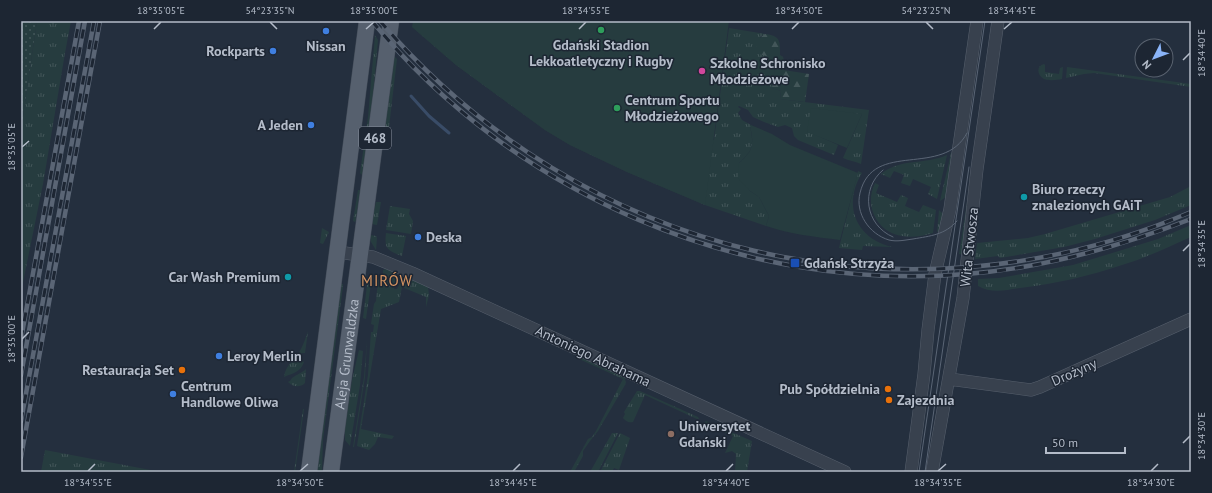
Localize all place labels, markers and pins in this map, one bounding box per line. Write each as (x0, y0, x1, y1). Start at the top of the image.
marker: Gdański Stadion Lekkoatletyczny i Rugby (596, 25, 606, 35)
marker: Nissan (321, 26, 331, 36)
place label: Gdański Stadion Lekkoatletyczny i Rugby (529, 36, 673, 70)
place label: Nissan (306, 37, 346, 55)
place label: Rockparts (206, 42, 265, 60)
marker: Rockparts (268, 46, 278, 56)
place label: Szkolne Schronisko Młodzieżowe (710, 54, 826, 88)
marker: Szkolne Schronisko Młodzieżowe (697, 66, 707, 76)
place label: Centrum Sportu Młodzieżowego (625, 91, 719, 125)
marker: Centrum Sportu Młodzieżowego (612, 103, 622, 113)
place label: A Jeden (258, 116, 303, 134)
marker: A Jeden (306, 120, 316, 130)
place label: Biuro rzeczy znalezionych GAiT (1032, 180, 1142, 214)
marker: Biuro rzeczy znalezionych GAiT (1019, 192, 1029, 202)
place label: Deska (426, 228, 462, 246)
marker: Deska (413, 232, 423, 242)
place label: Gdańsk Strzyża (804, 254, 894, 272)
marker: Gdańsk Strzyża (789, 257, 801, 269)
place label: Car Wash Premium (168, 268, 280, 286)
marker: Car Wash Premium (283, 272, 293, 282)
place label: Leroy Merlin (227, 347, 302, 365)
marker: Leroy Merlin (214, 351, 224, 361)
place label: Restauracja Set (82, 361, 174, 379)
marker: Restauracja Set (177, 365, 187, 375)
place label: Centrum Handlowe Oliwa (181, 377, 279, 411)
place label: Pub Spółdzielnia (780, 380, 880, 398)
marker: Pub Spółdzielnia (883, 384, 893, 394)
marker: Centrum Handlowe Oliwa (168, 389, 178, 399)
place label: Zajezdnia (897, 391, 954, 409)
marker: Zajezdnia (884, 395, 894, 405)
place label: Uniwersytet Gdański (679, 417, 750, 451)
marker: Uniwersytet Gdański (666, 429, 676, 439)

